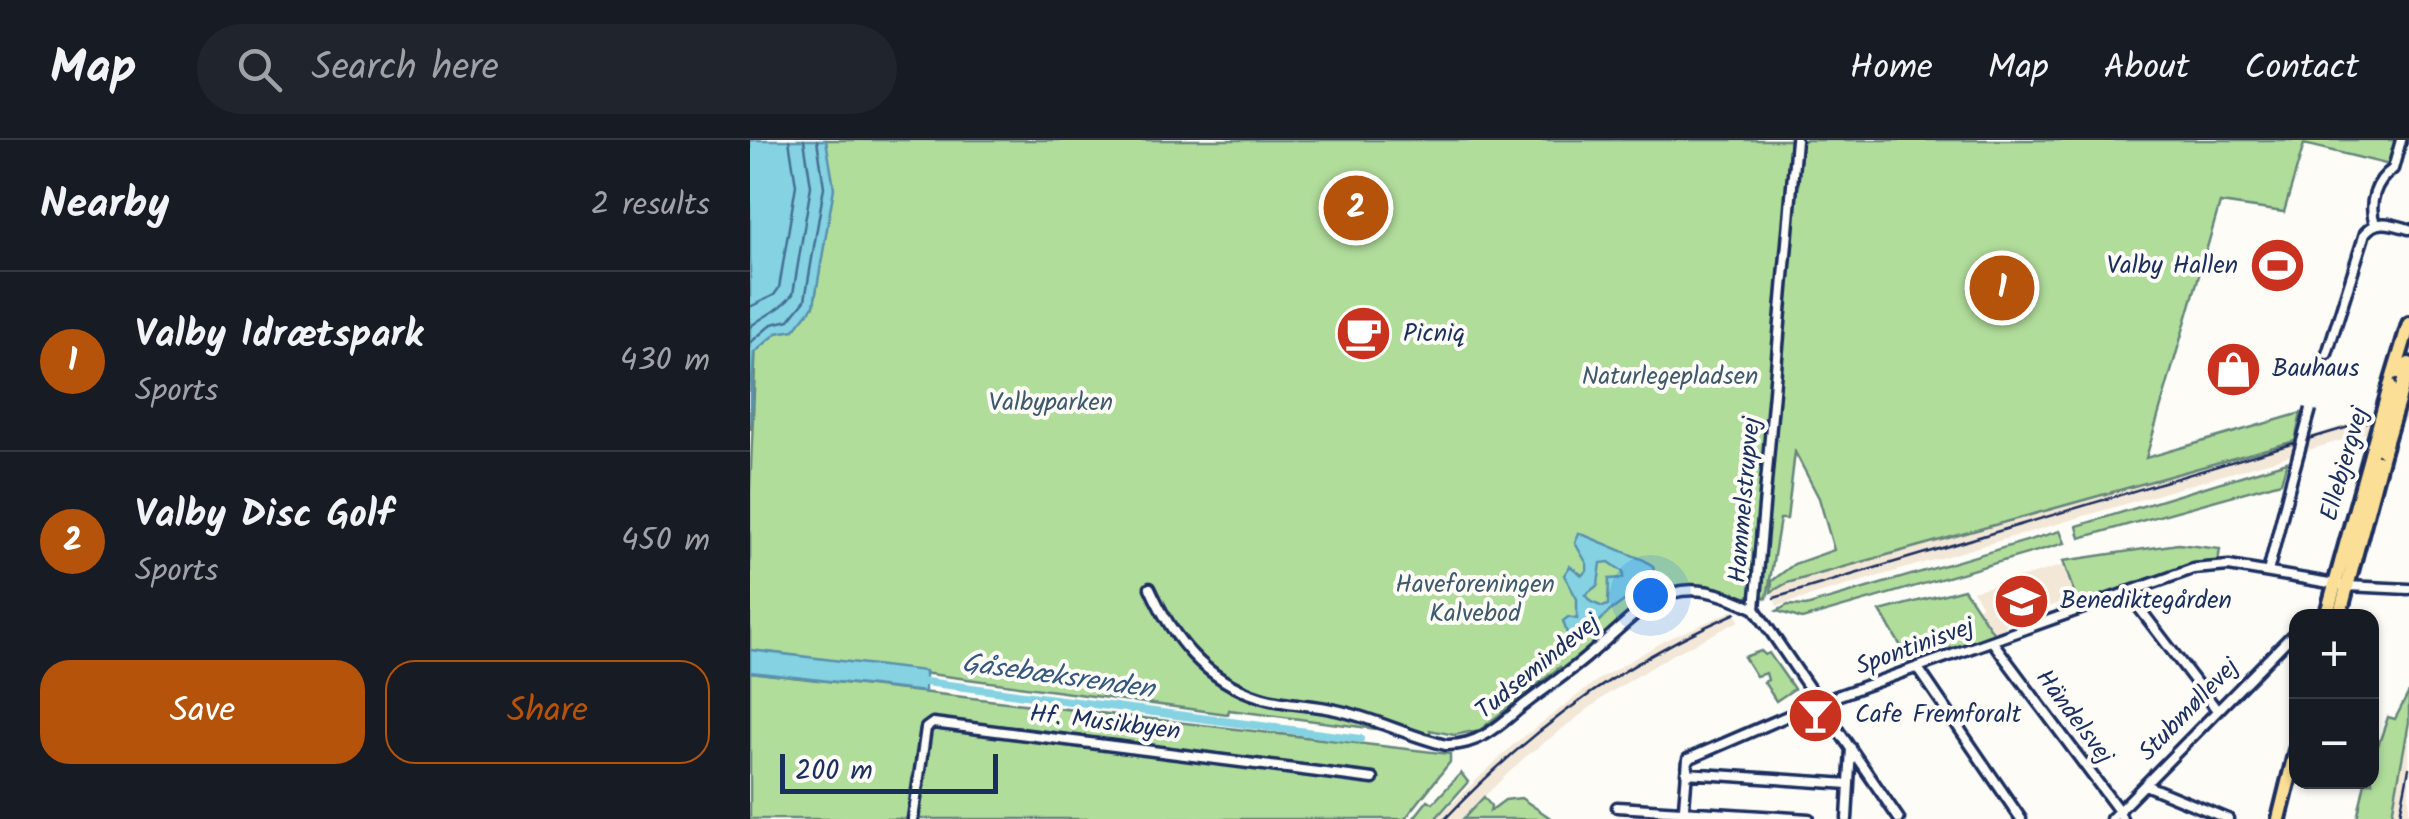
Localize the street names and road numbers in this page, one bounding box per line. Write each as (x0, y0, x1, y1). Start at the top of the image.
street label: Ellebjergvej (2310, 401, 2381, 526)
street label: Hammelstrupvej (1718, 414, 1772, 585)
street label: Tudsemindevej (1467, 603, 1610, 730)
street label: Spontinisvej (1850, 607, 1981, 687)
street label: Stubmøllevej (2129, 648, 2250, 771)
street label: Händelsvej (2025, 661, 2124, 774)
street label: Hf. Musikbyen (1027, 694, 1183, 752)

